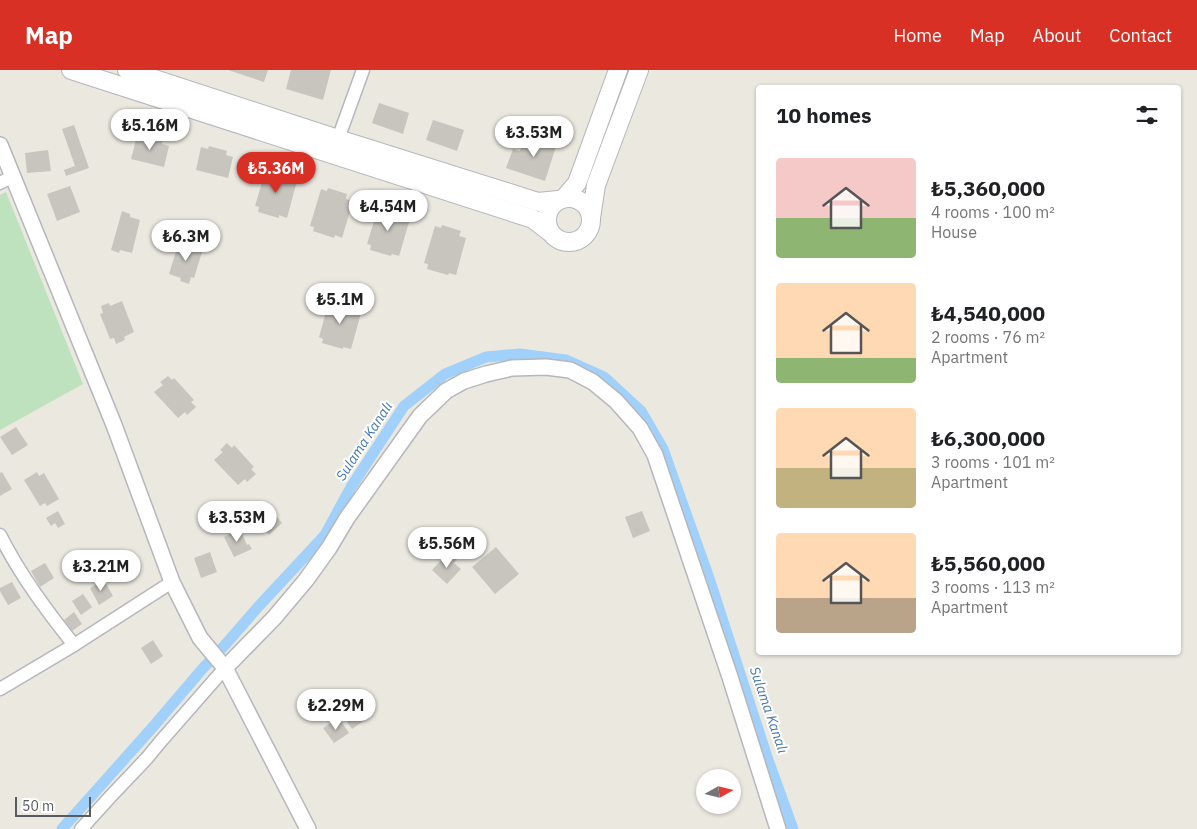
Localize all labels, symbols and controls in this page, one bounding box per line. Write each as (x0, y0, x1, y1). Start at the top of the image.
text: Map (25, 19, 73, 51)
text: Home (894, 24, 942, 47)
text: Map (970, 24, 1005, 47)
text: About (1033, 24, 1081, 47)
text: Contact (1109, 24, 1172, 47)
text: 10 homes (776, 101, 872, 129)
icon: filters (1133, 101, 1161, 129)
pin: ₺5.16M (109, 108, 191, 151)
text: ₺5.16M (122, 115, 178, 135)
pin: ₺3.53M (493, 116, 575, 158)
text: ₺3.53M (506, 122, 562, 142)
pin: ₺5.36M (235, 152, 317, 194)
text: ₺5.36M (248, 158, 304, 178)
text: ₺5,360,000 (931, 174, 1045, 202)
icon: home (816, 178, 876, 238)
pin: ₺4.54M (347, 190, 429, 232)
text: ₺4.54M (360, 196, 416, 216)
text: 4 rooms · 100 m² (931, 202, 1055, 222)
pin: ₺6.3M (151, 220, 221, 262)
text: House (931, 222, 977, 242)
text: ₺6.3M (162, 226, 210, 246)
pin: ₺5.1M (305, 282, 375, 325)
text: ₺5.1M (316, 289, 364, 309)
text: ₺4,540,000 (931, 299, 1045, 327)
icon: home (816, 303, 876, 363)
text: 2 rooms · 76 m² (931, 327, 1045, 347)
text: Apartment (931, 347, 1008, 367)
water label: Sulama Kanalı (332, 398, 396, 484)
text: ₺6,300,000 (931, 424, 1045, 452)
icon: home (816, 428, 876, 488)
text: 3 rooms · 101 m² (931, 452, 1055, 472)
text: Apartment (931, 472, 1008, 492)
pin: ₺3.53M (196, 500, 278, 543)
text: ₺3.53M (209, 507, 265, 527)
pin: ₺5.56M (406, 526, 488, 569)
text: ₺5.56M (419, 533, 475, 553)
text: ₺5,560,000 (931, 549, 1045, 577)
pin: ₺3.21M (60, 550, 142, 592)
icon: home (816, 553, 876, 613)
text: ₺3.21M (73, 556, 129, 576)
text: 3 rooms · 113 m² (931, 577, 1055, 597)
text: Apartment (931, 597, 1008, 617)
water label: Sulama Kanalı (746, 664, 792, 756)
pin: ₺2.29M (295, 688, 377, 731)
text: ₺2.29M (308, 695, 364, 715)
north arrow (696, 769, 741, 814)
map controls (696, 769, 741, 814)
scale bar (15, 794, 91, 817)
text: 50 m (22, 797, 54, 815)

